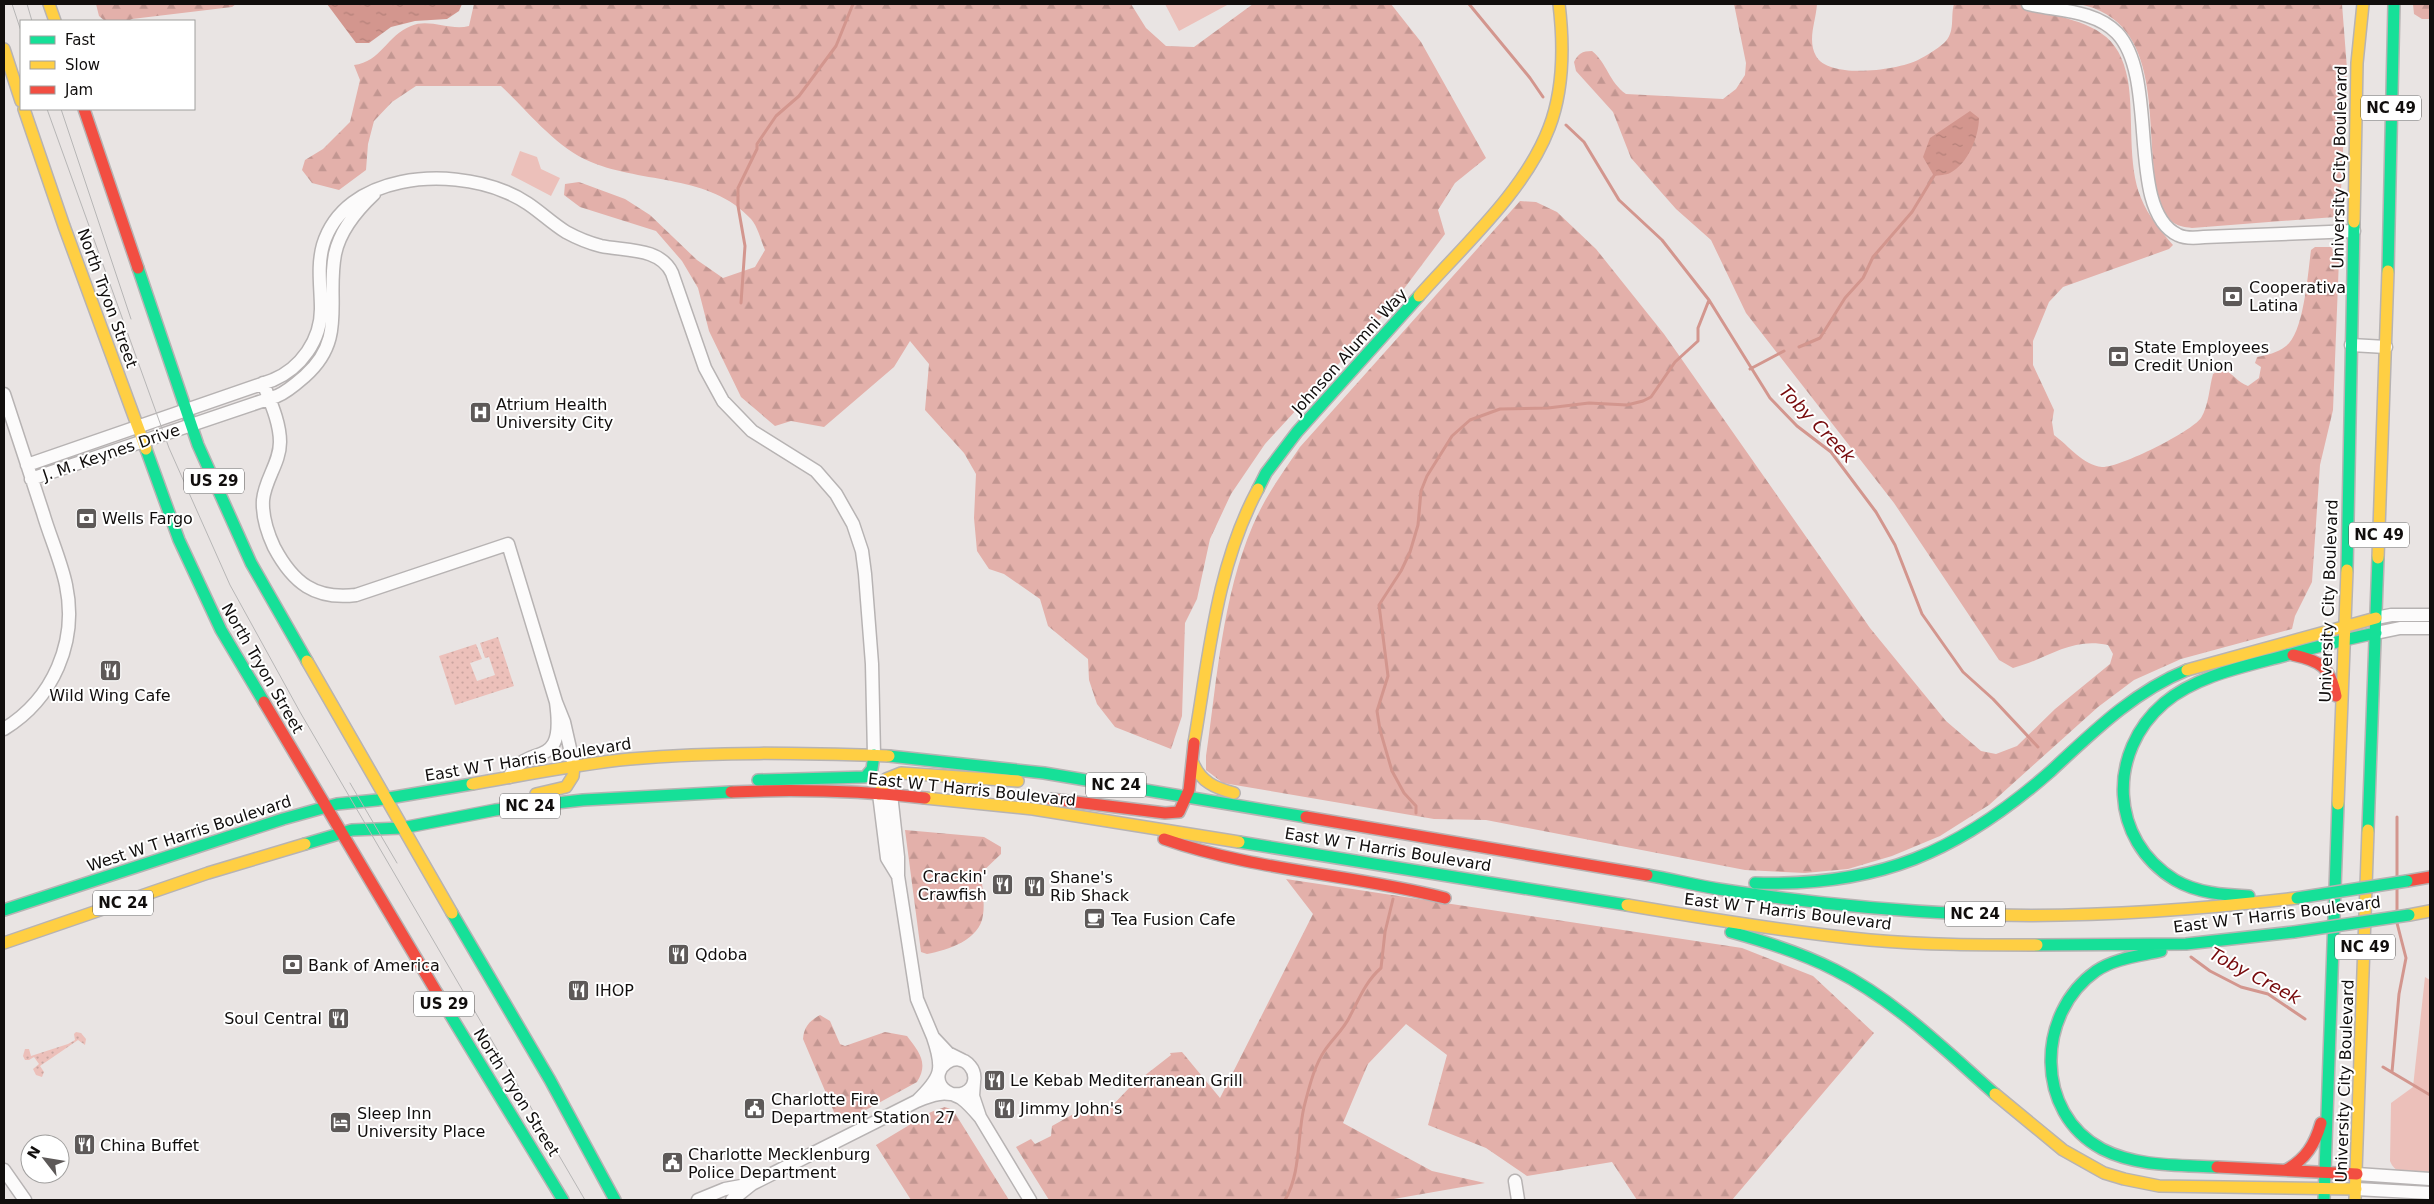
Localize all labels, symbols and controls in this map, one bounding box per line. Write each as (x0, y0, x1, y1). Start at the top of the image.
legend (20, 20, 195, 110)
text: Fast (65, 31, 95, 49)
text: Slow (65, 56, 100, 74)
street label: University City Boulevard (2328, 65, 2351, 269)
text: Jam (64, 81, 93, 99)
road number: NC 49 (2361, 96, 2421, 120)
street label: North Tryon Street (73, 226, 142, 370)
place label: Cooperativa Latina (2249, 278, 2346, 315)
street label: Johnson Alumni Way (1287, 284, 1411, 419)
bank icon: Cooperativa Latina (2221, 284, 2245, 308)
place label: State Employees Credit Union (2134, 338, 2269, 375)
bank icon: State Employees Credit Union (2106, 344, 2130, 368)
water label: Toby Creek (1775, 380, 1861, 468)
place label: Atrium Health University City (496, 395, 613, 432)
hospital icon: Atrium Health University City (468, 401, 492, 425)
street label: J. M. Keynes Drive (39, 420, 182, 485)
road number: US 29 (184, 468, 244, 494)
street label: University City Boulevard (2315, 499, 2342, 703)
bank icon: Wells Fargo (74, 506, 98, 530)
place label: Wells Fargo (102, 509, 193, 528)
road number: NC 49 (2349, 522, 2409, 548)
street label: North Tryon Street (218, 600, 308, 737)
restaurant icon: Wild Wing Cafe (98, 659, 122, 683)
place label: Wild Wing Cafe (49, 686, 171, 705)
street label: East W T Harris Boulevard (423, 734, 633, 785)
street label: East W T Harris Boulevard (867, 769, 1077, 810)
road number: NC 24 (1086, 772, 1146, 798)
street label: West W T Harris Boulevard (85, 791, 294, 876)
road number: NC 24 (500, 794, 560, 818)
street label: East W T Harris Boulevard (1283, 824, 1493, 875)
place label: Crackin' Crawfish (918, 867, 987, 904)
place label: Shane's Rib Shack (1050, 868, 1130, 905)
restaurant icon: Crackin' Crawfish (991, 873, 1015, 897)
restaurant icon: Shane's Rib Shack (1022, 874, 1046, 898)
street label: East W T Harris Boulevard (1683, 889, 1893, 934)
road number: NC 24 (93, 890, 153, 916)
street label: East W T Harris Boulevard (2172, 892, 2382, 937)
road number: NC 24 (1945, 902, 2005, 926)
cafe icon: Tea Fusion Cafe (1083, 907, 1107, 931)
place label: Tea Fusion Cafe (1110, 910, 1236, 929)
road number: NC 49 (2335, 934, 2395, 960)
restaurant icon: Qdoba (667, 942, 691, 966)
water label: Toby Creek (2206, 943, 2306, 1009)
place label: Qdoba (695, 945, 748, 964)
bank icon: Bank of America (280, 953, 304, 977)
place label: Bank of America (308, 956, 440, 975)
restaurant icon: IHOP (567, 978, 591, 1002)
street label: University City Boulevard (2331, 979, 2358, 1183)
place label: IHOP (595, 981, 634, 1000)
road number: US 29 (414, 992, 474, 1016)
restaurant icon: Soul Central (326, 1006, 350, 1030)
place label: Soul Central (224, 1009, 322, 1028)
street label: North Tryon Street (470, 1025, 564, 1160)
restaurant icon: Le Kebab Mediterranean Grill (982, 1068, 1006, 1092)
place label: Le Kebab Mediterranean Grill (1010, 1071, 1243, 1090)
place label: Charlotte Fire Department Station 27 (771, 1090, 955, 1127)
public building icon: Charlotte Fire Department Station 27 (743, 1096, 767, 1120)
restaurant icon: Jimmy John's (992, 1096, 1016, 1120)
place label: Jimmy John's (1019, 1099, 1122, 1118)
place label: Sleep Inn University Place (357, 1104, 485, 1141)
hotel icon: Sleep Inn University Place (329, 1110, 353, 1134)
restaurant icon: China Buffet (72, 1133, 96, 1157)
north arrow (20, 1134, 70, 1184)
place label: China Buffet (100, 1136, 199, 1155)
text: N (24, 1143, 44, 1161)
place label: Charlotte Mecklenburg Police Department (688, 1145, 870, 1182)
public building icon: Charlotte Mecklenburg Police Department (660, 1151, 684, 1175)

